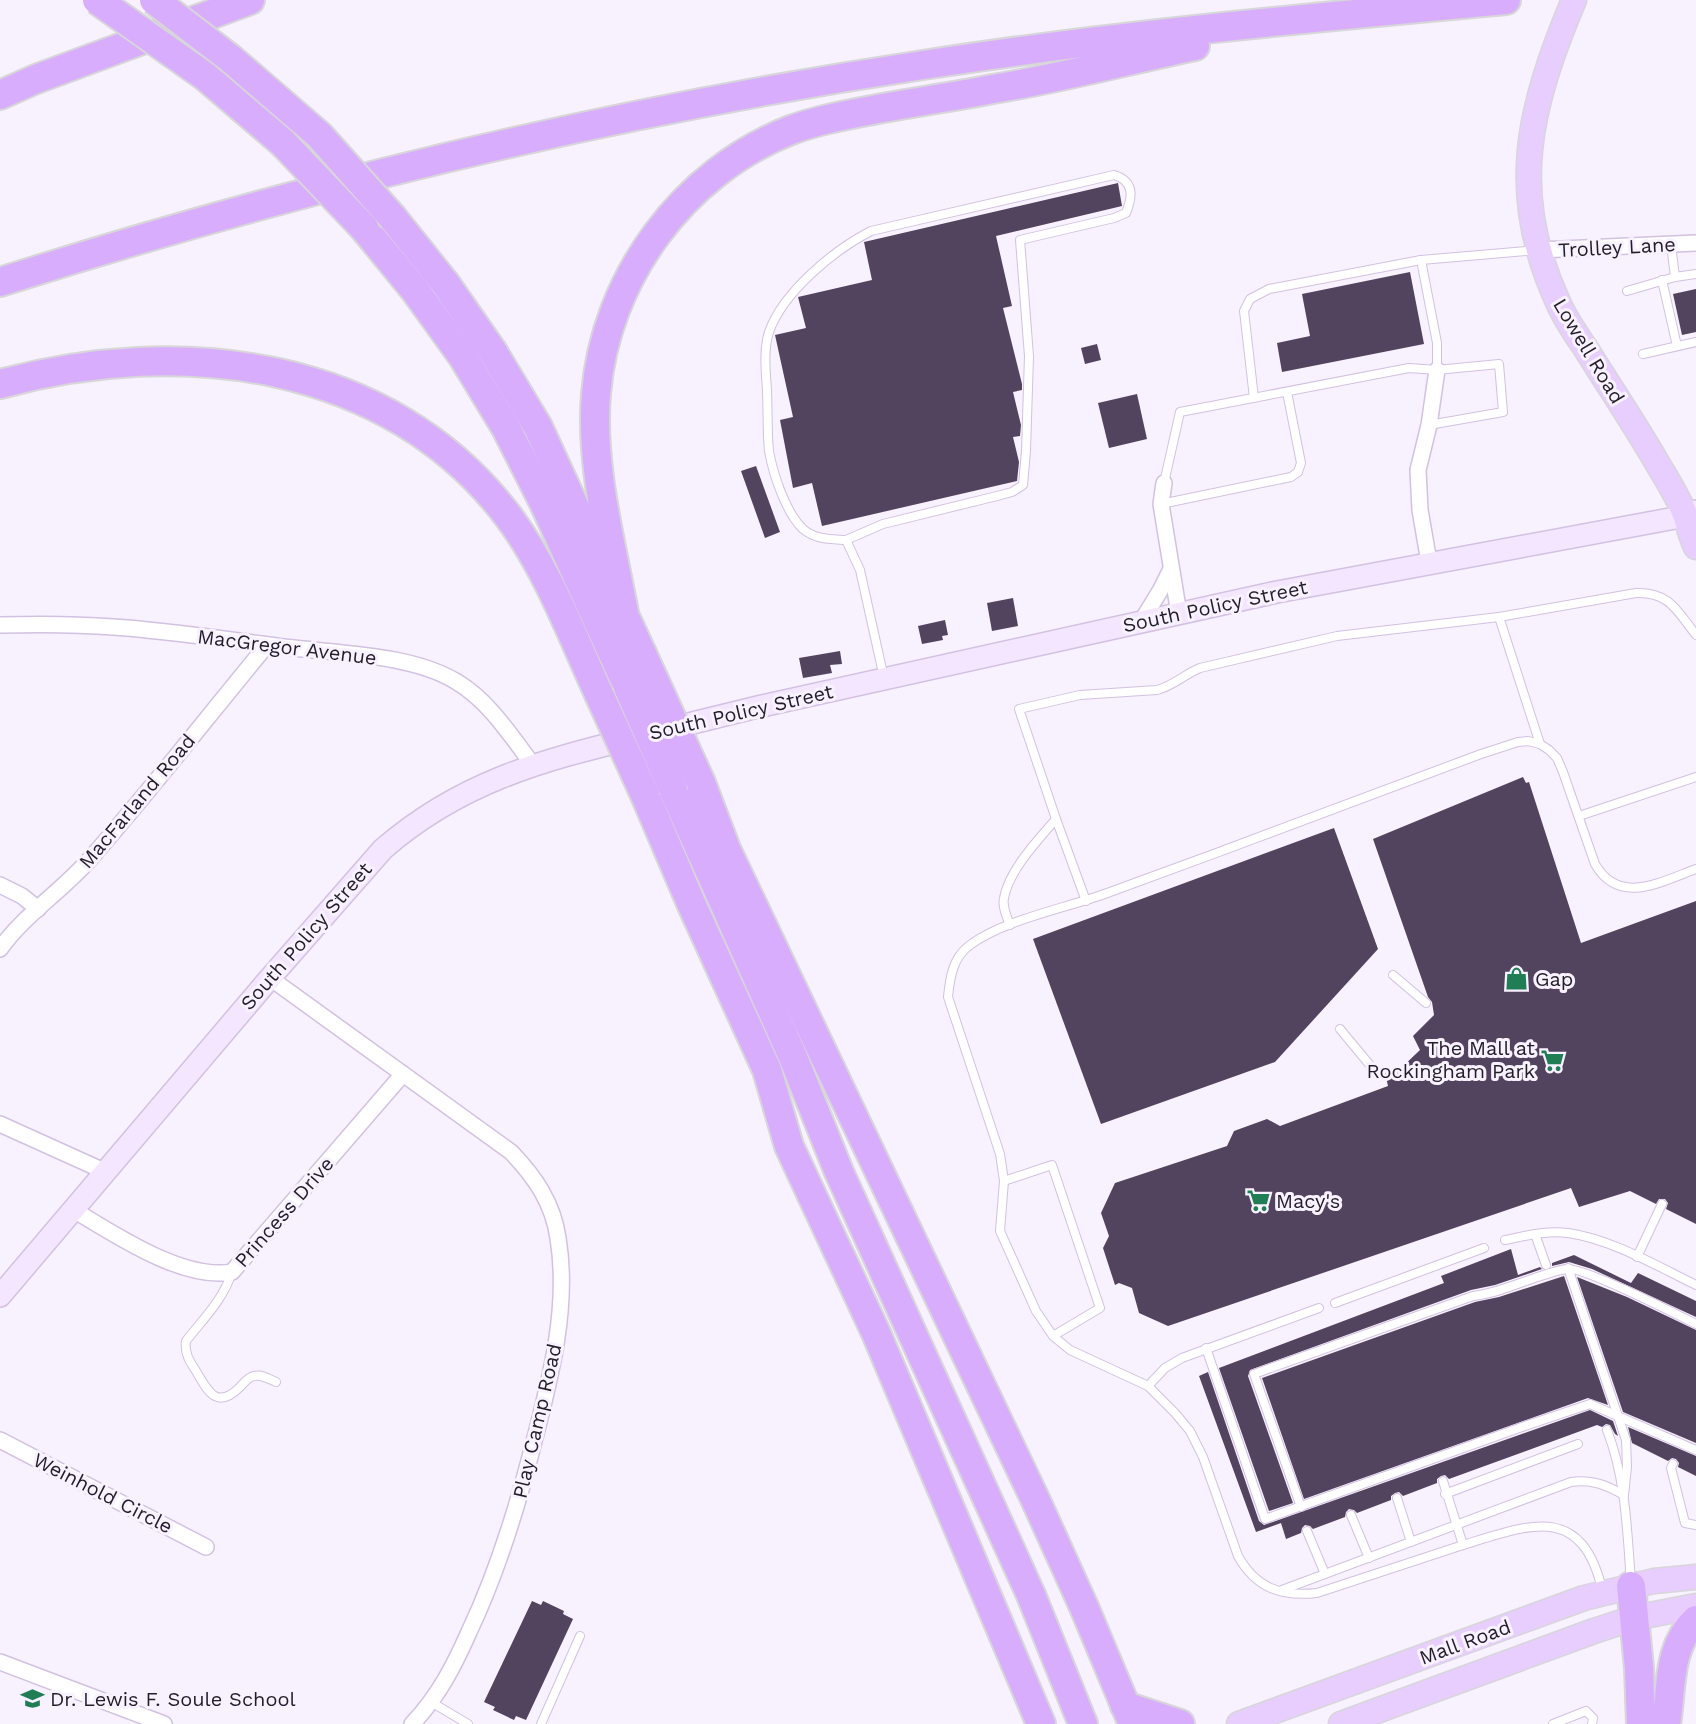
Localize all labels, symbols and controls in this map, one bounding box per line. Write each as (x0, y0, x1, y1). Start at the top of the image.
street label: Trolley Lane (1558, 232, 1676, 262)
street label: Lowell Road (1548, 294, 1630, 408)
street label: South Policy Street (1121, 575, 1310, 637)
street label: MacGregor Avenue (196, 624, 378, 670)
street label: South Policy Street (647, 679, 836, 745)
street label: MacFarland Road (74, 729, 200, 873)
street label: South Policy Street (235, 857, 377, 1015)
shop icon: Gap (1504, 966, 1530, 992)
place label: Gap (1535, 967, 1573, 991)
place label: The Mall at Rockingham Park (1367, 1036, 1536, 1083)
supermarket icon: The Mall at Rockingham Park (1540, 1047, 1566, 1073)
street label: Princess Drive (230, 1152, 338, 1272)
supermarket icon: Macy's (1245, 1188, 1271, 1214)
place label: Macy's (1276, 1189, 1340, 1213)
street label: Play Camp Road (508, 1341, 566, 1501)
street label: Weinhold Circle (29, 1447, 177, 1539)
street label: Mall Road (1416, 1614, 1514, 1670)
school or university icon: Dr. Lewis F. Soule School (19, 1686, 45, 1712)
place label: Dr. Lewis F. Soule School (50, 1687, 296, 1711)

